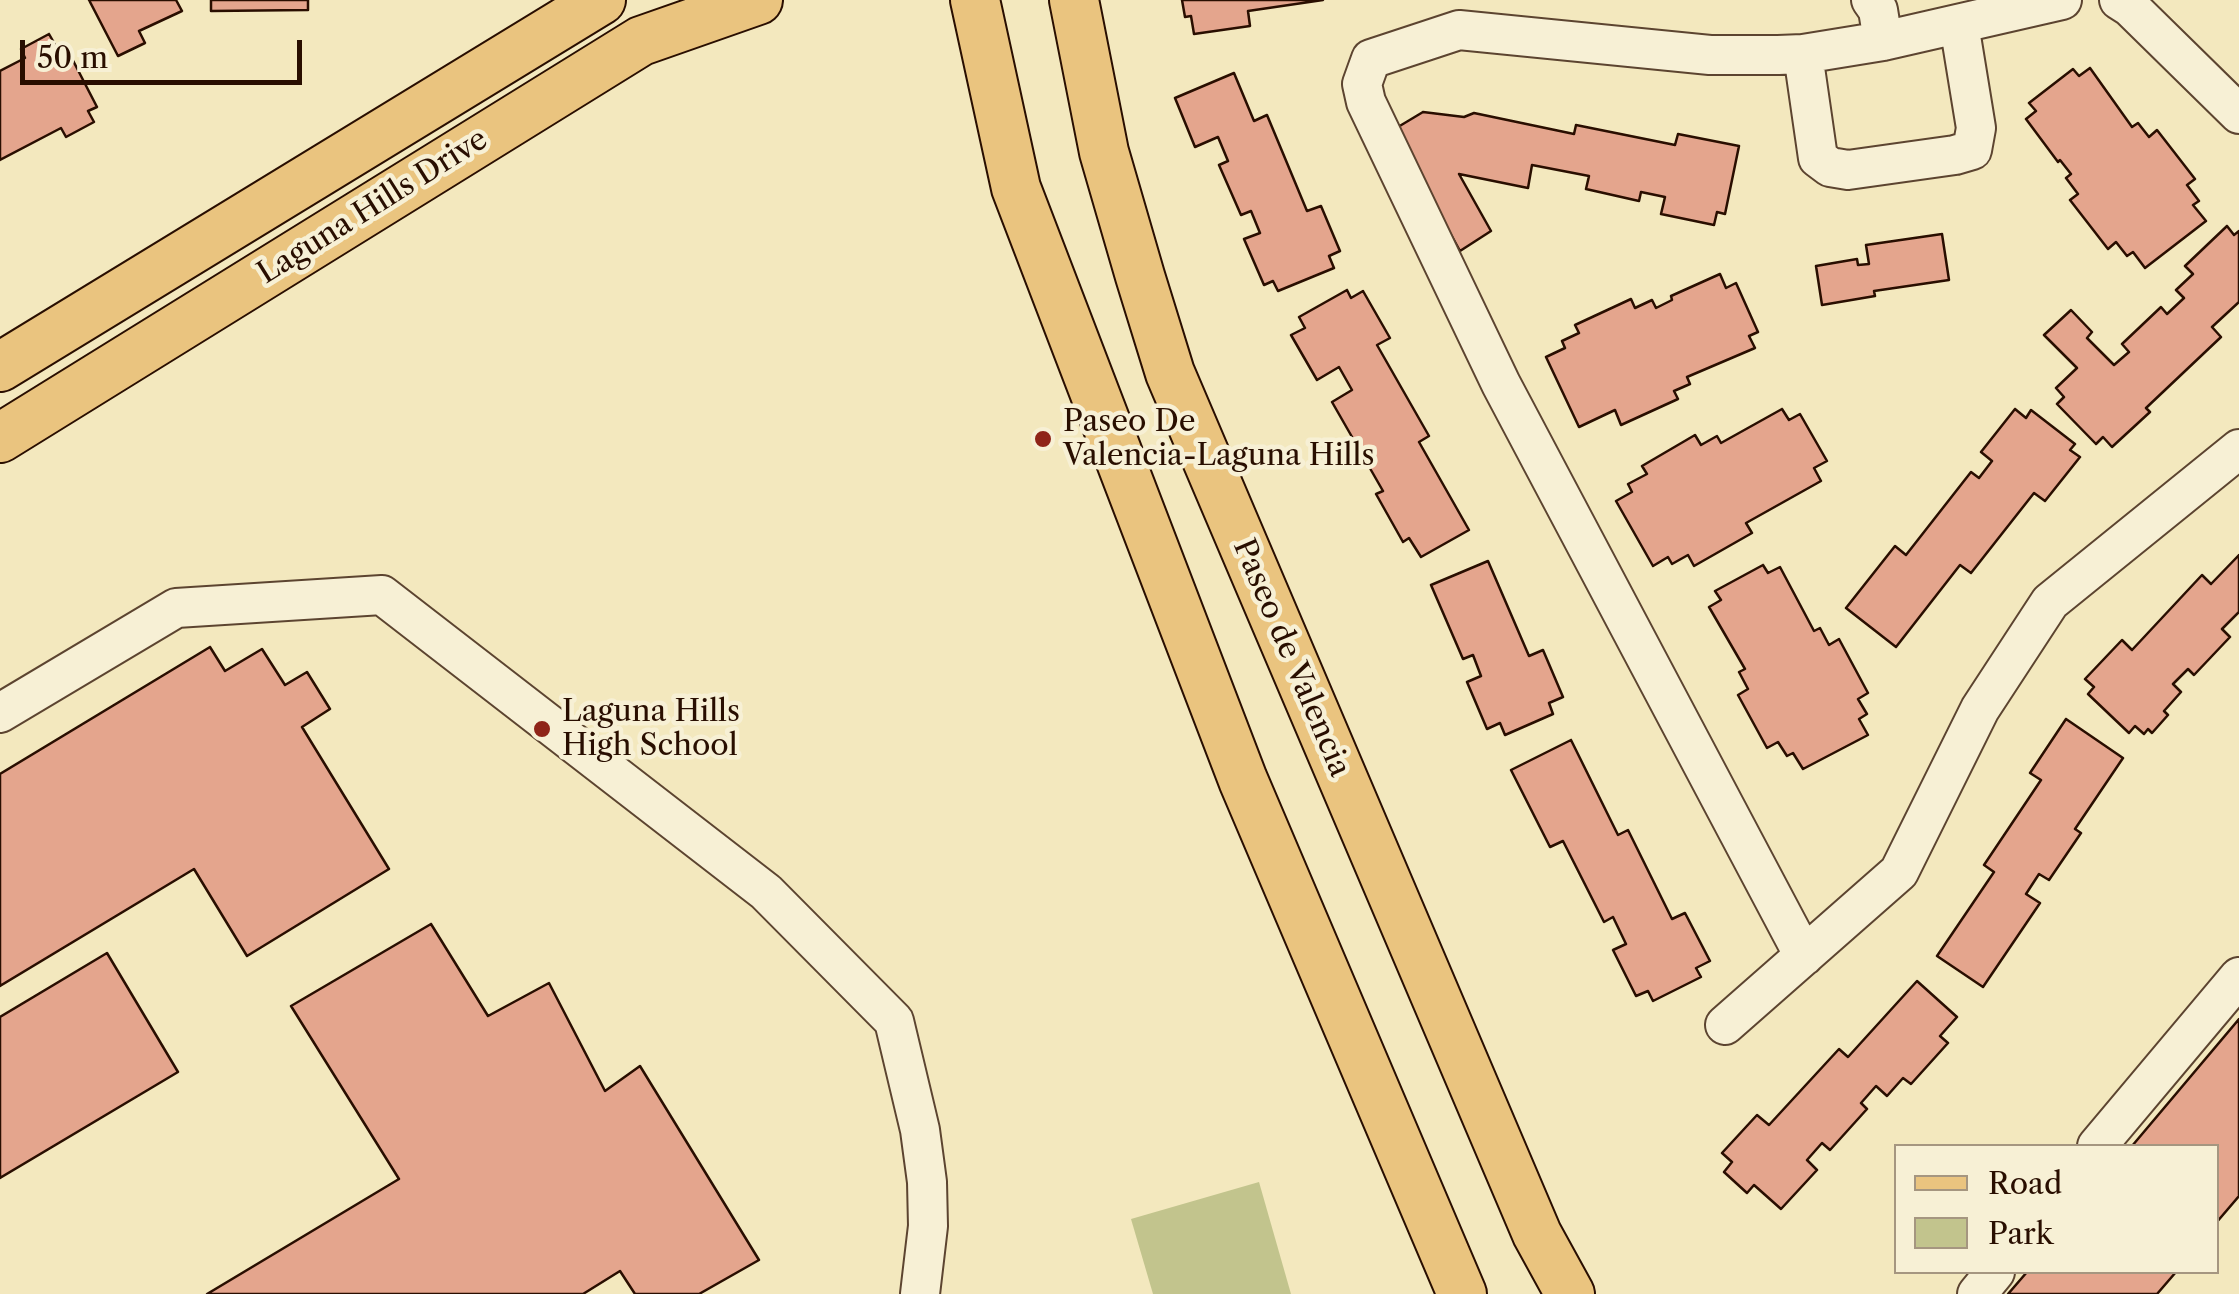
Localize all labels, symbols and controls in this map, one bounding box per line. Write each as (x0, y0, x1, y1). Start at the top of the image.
scale bar (25, 20, 308, 82)
text: 50 m (37, 39, 108, 76)
street label: Laguna Hills Drive (252, 122, 494, 292)
place label: Paseo De Valencia-Laguna Hills (1063, 404, 1374, 474)
marker: Paseo De Valencia-Laguna Hills (1032, 428, 1054, 450)
street label: Paseo de Valencia (1225, 534, 1357, 782)
place label: Laguna Hills High School (562, 694, 740, 764)
marker: Laguna Hills High School (531, 718, 553, 740)
legend (1894, 1144, 2219, 1274)
text: Road (1988, 1165, 2062, 1202)
text: Park (1988, 1215, 2053, 1252)

